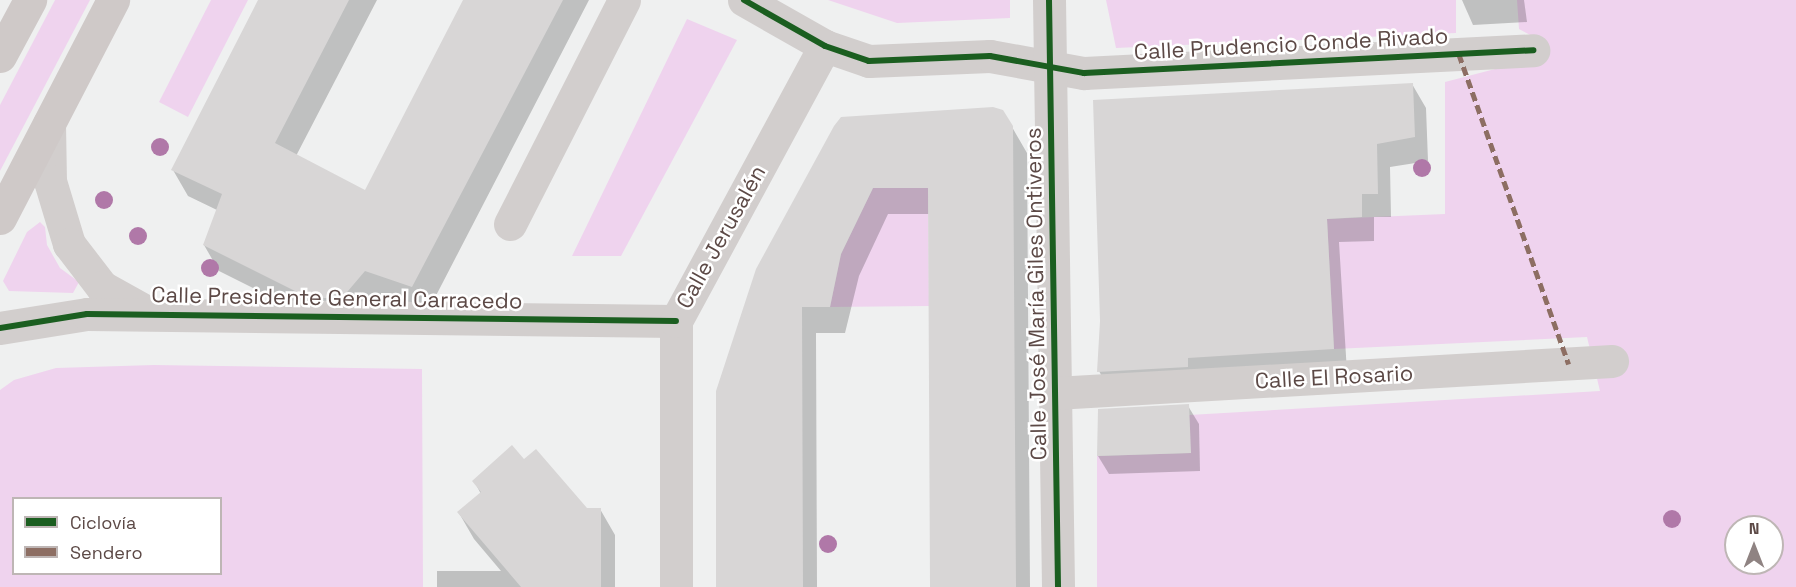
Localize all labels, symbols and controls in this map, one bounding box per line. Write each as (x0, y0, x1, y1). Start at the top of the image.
street label: Calle Prudencio Conde Rivado (1133, 23, 1449, 65)
street label: Calle José María Giles Ontiveros (1020, 127, 1052, 461)
street label: Calle Jerusalén (671, 161, 771, 313)
street label: Calle Presidente General Carracedo (151, 282, 523, 314)
street label: Calle El Rosario (1254, 360, 1414, 394)
legend (12, 497, 222, 575)
text: Ciclovía (70, 511, 136, 534)
north arrow (1724, 515, 1784, 575)
text: N (1749, 518, 1759, 539)
text: Sendero (70, 541, 143, 564)

